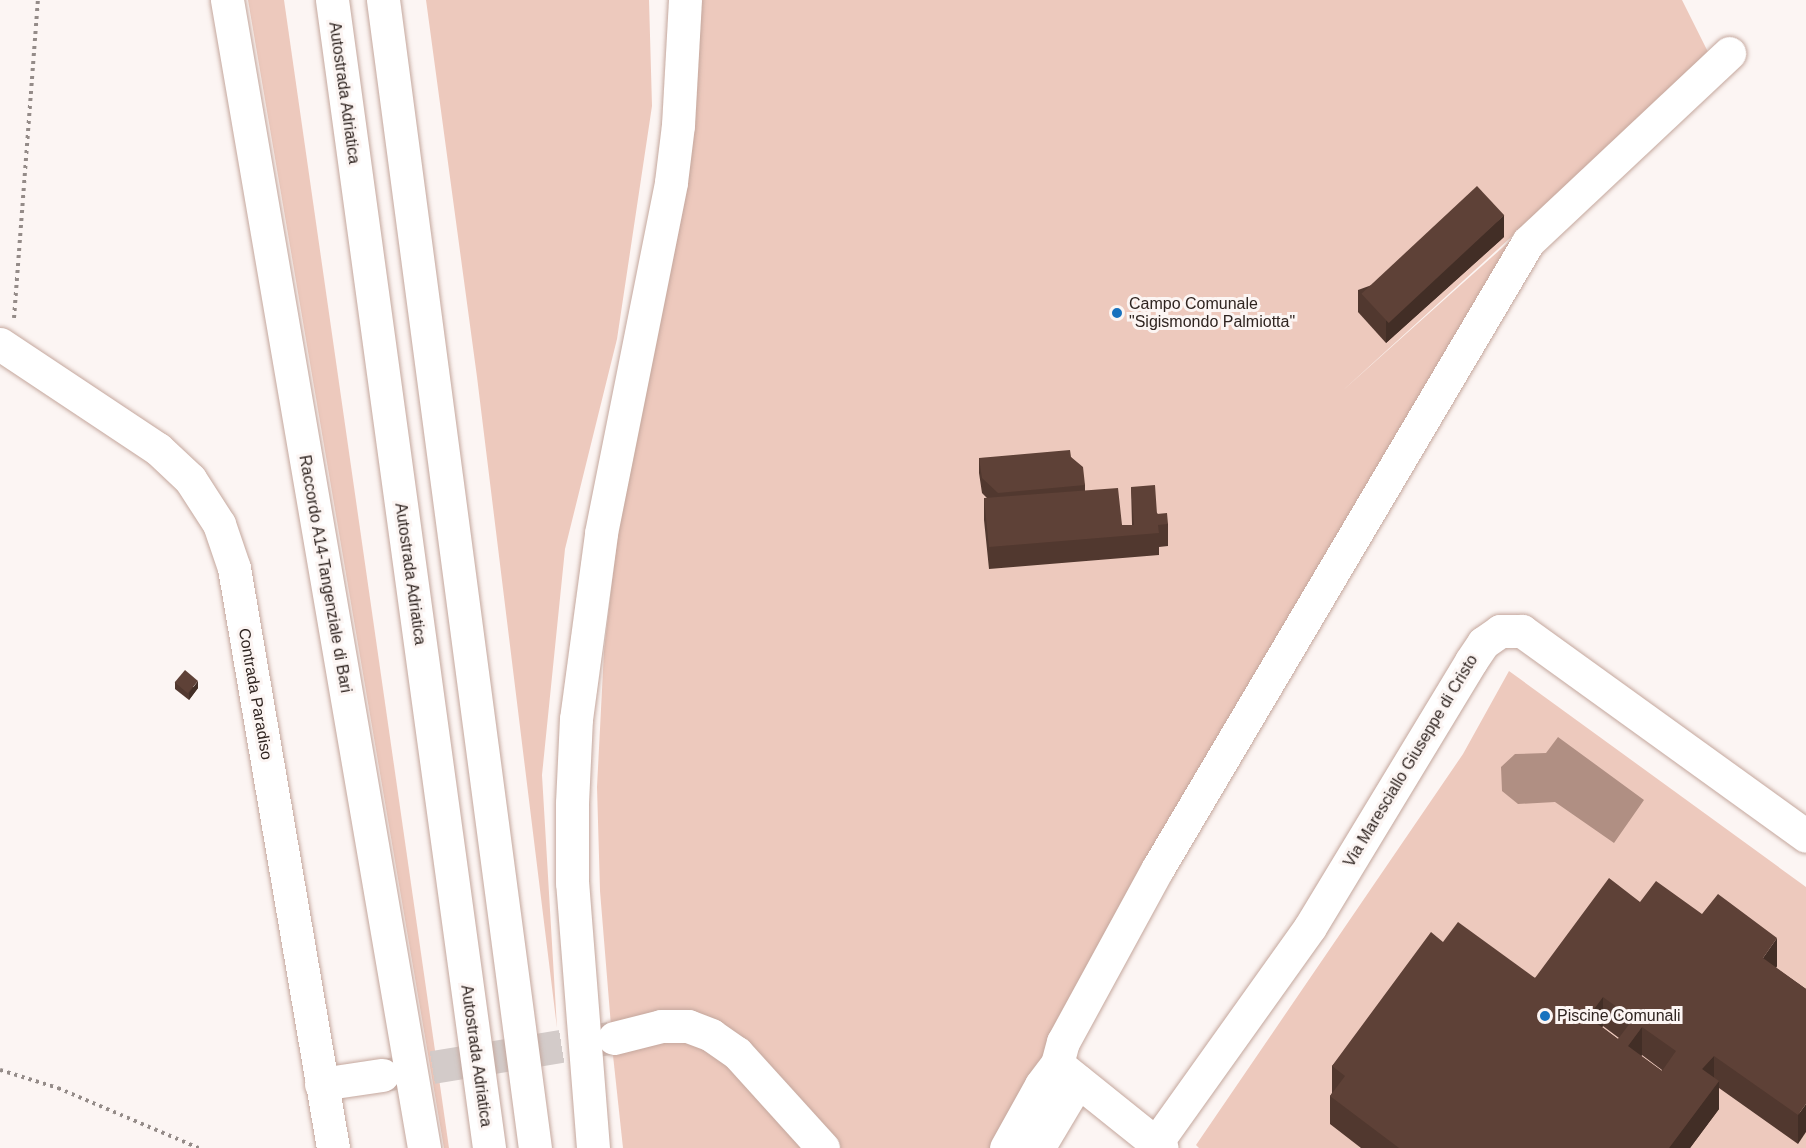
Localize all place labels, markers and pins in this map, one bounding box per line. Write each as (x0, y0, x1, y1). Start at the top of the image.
place label: Campo Comunale "Sigismondo Palmiotta" (1129, 294, 1295, 332)
marker: Campo Comunale "Sigismondo Palmiotta" (1110, 306, 1124, 320)
place label: Piscine Comunali (1557, 1006, 1681, 1026)
marker: Piscine Comunali (1538, 1009, 1552, 1023)

